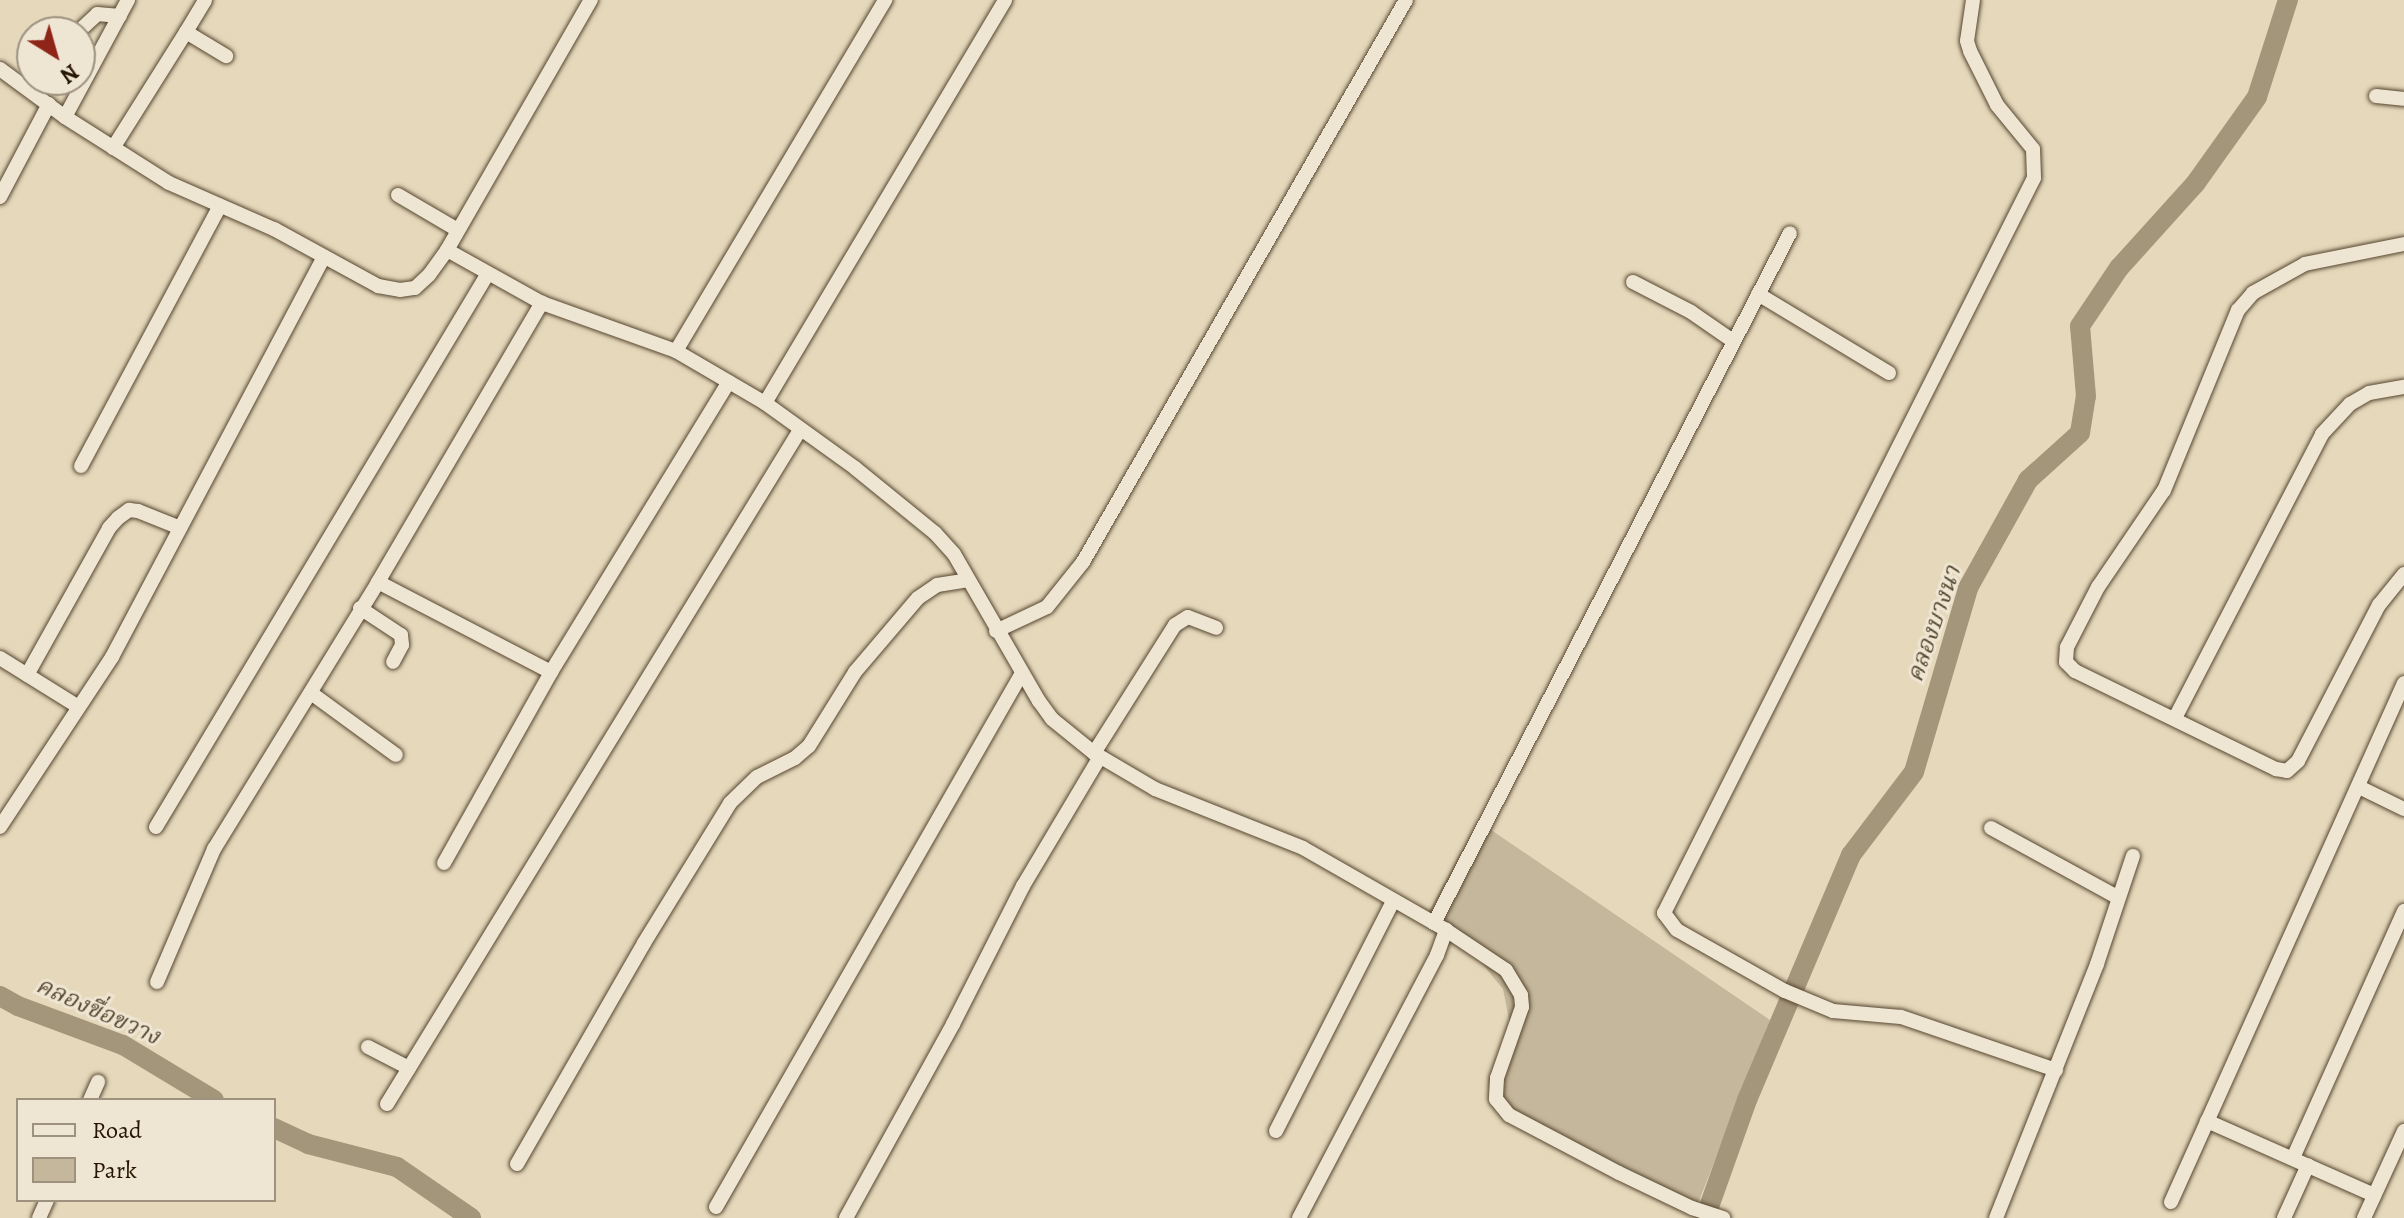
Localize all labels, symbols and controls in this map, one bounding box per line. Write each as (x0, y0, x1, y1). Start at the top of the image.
north arrow (16, 16, 96, 96)
text: N (54, 57, 85, 90)
water label: คลองบางนา (1901, 562, 1967, 686)
water label: คลองขื่อขวาง (31, 971, 165, 1051)
legend (16, 1098, 276, 1202)
text: Road (92, 1114, 142, 1146)
text: Park (92, 1154, 137, 1186)

